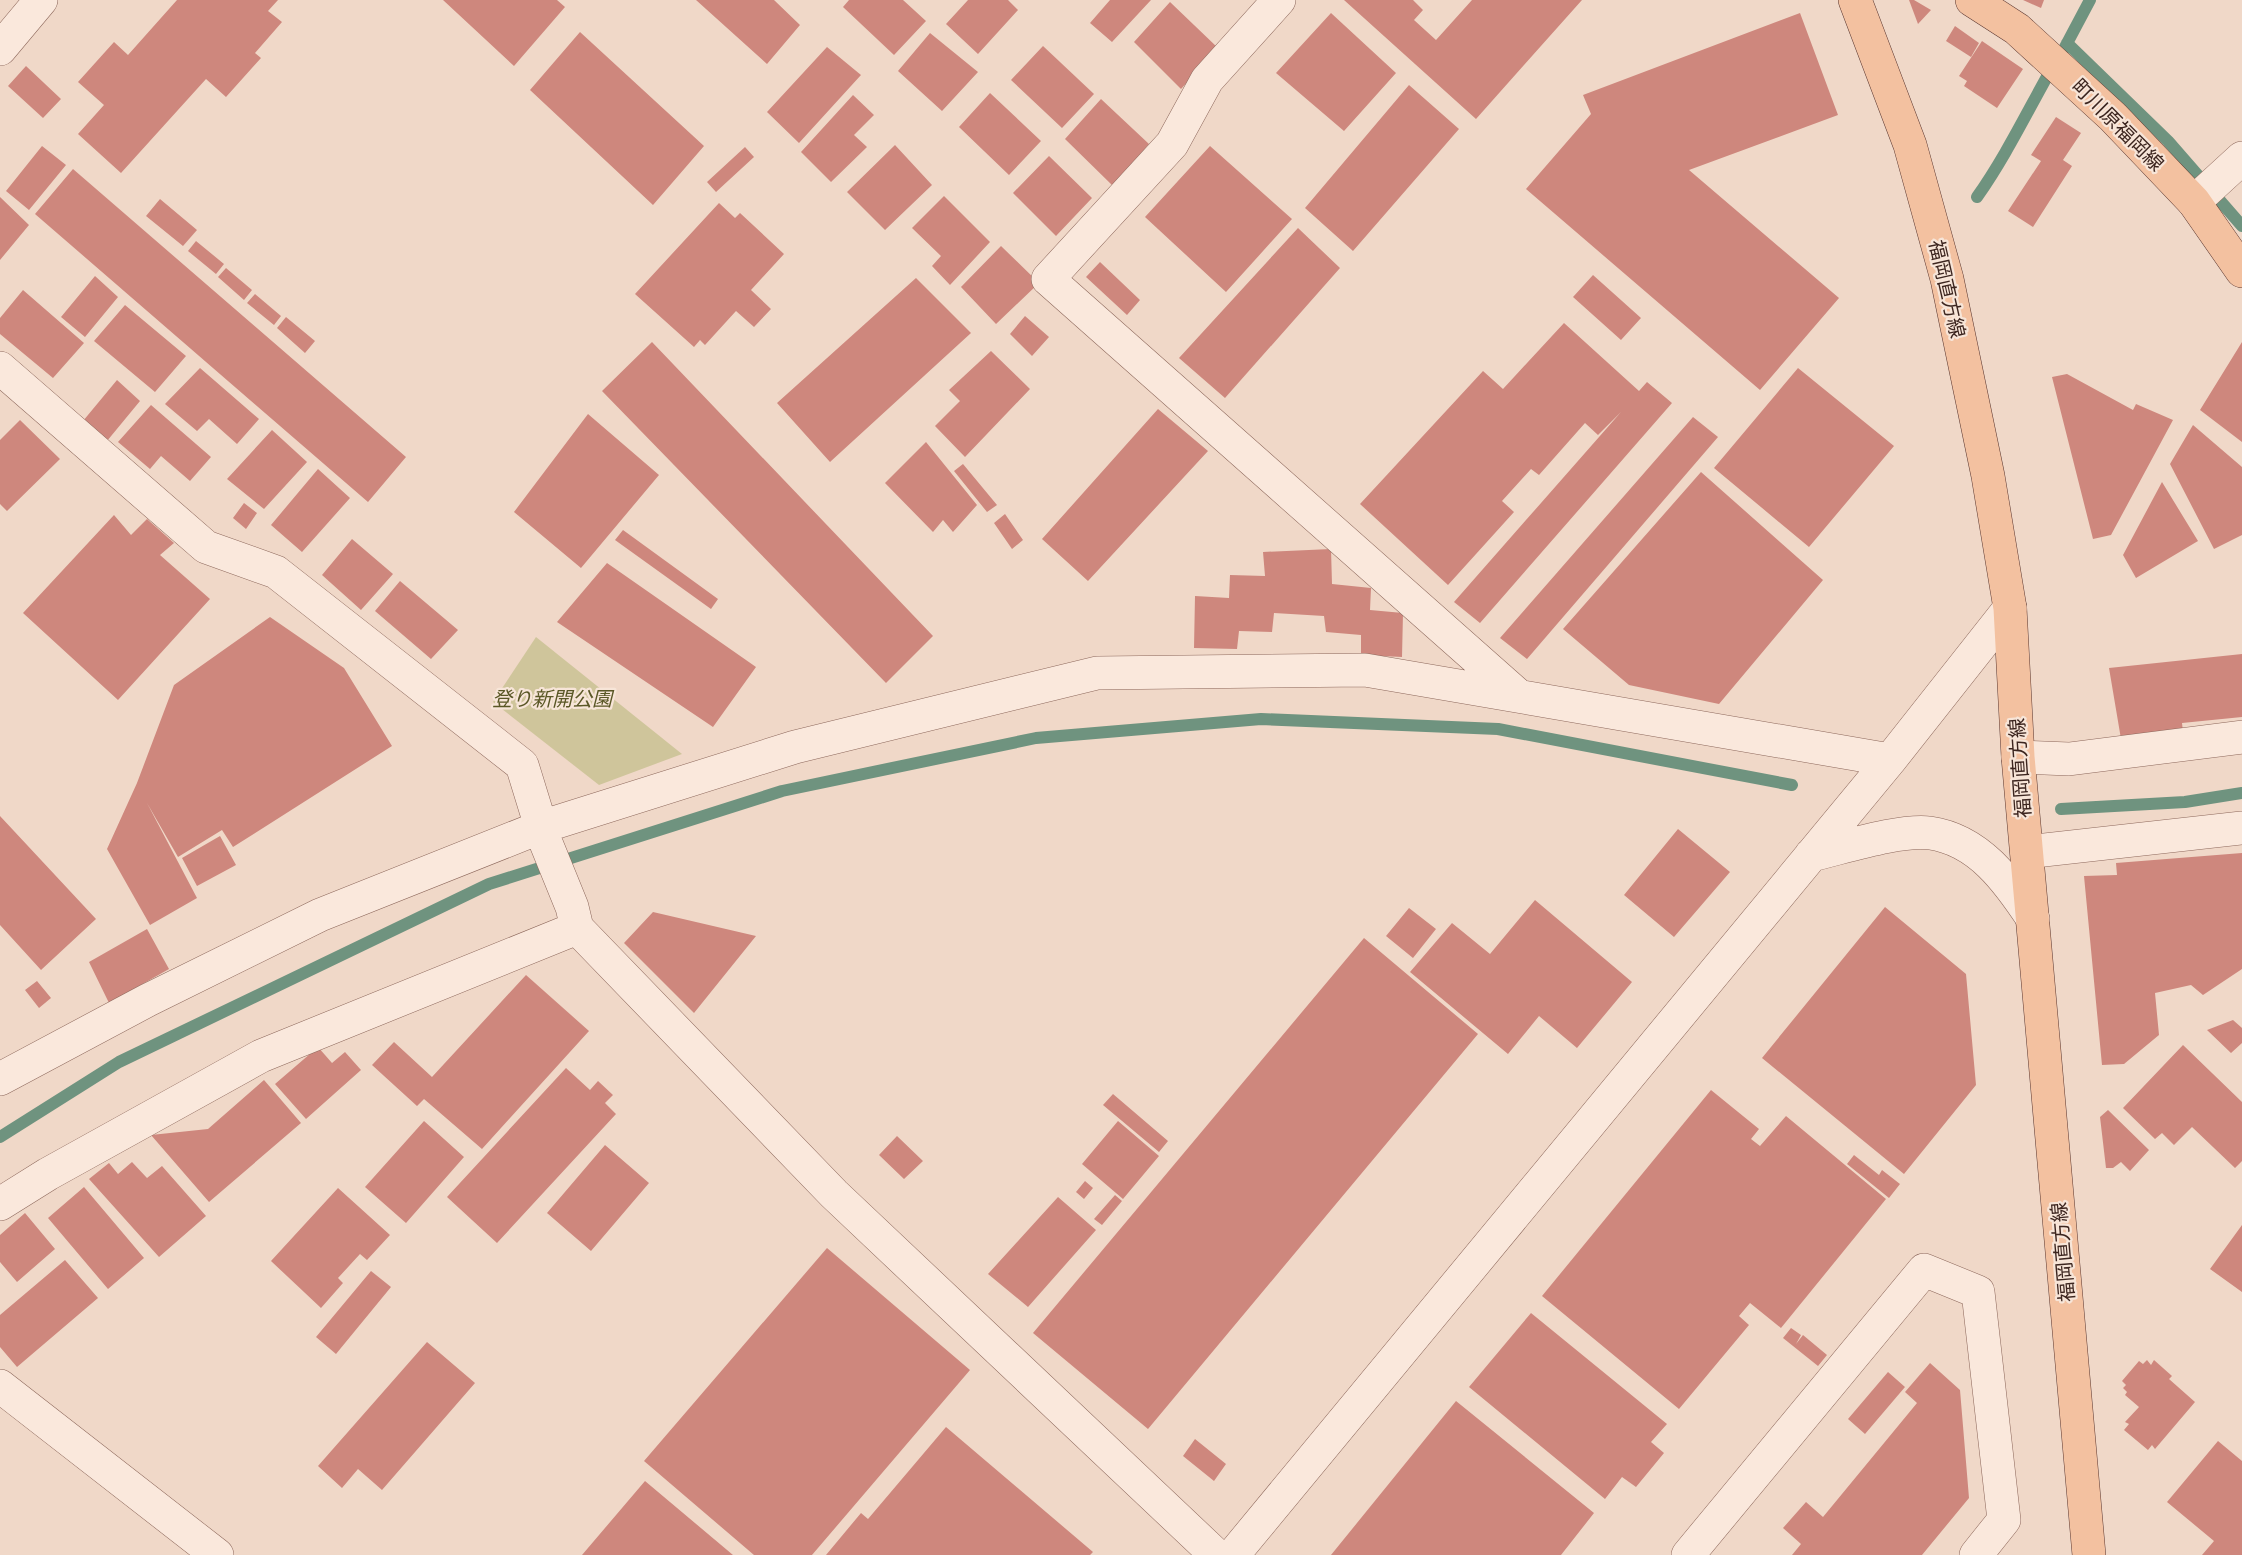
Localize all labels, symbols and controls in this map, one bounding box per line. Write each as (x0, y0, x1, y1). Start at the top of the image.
street label: 町川原福岡線 (2067, 74, 2169, 176)
street label: 福岡直方線 (1924, 238, 1970, 340)
park label: 登り新開公園 (492, 687, 615, 711)
street label: 福岡直方線 (2005, 717, 2035, 819)
street label: 福岡直方線 (2047, 1201, 2079, 1303)

